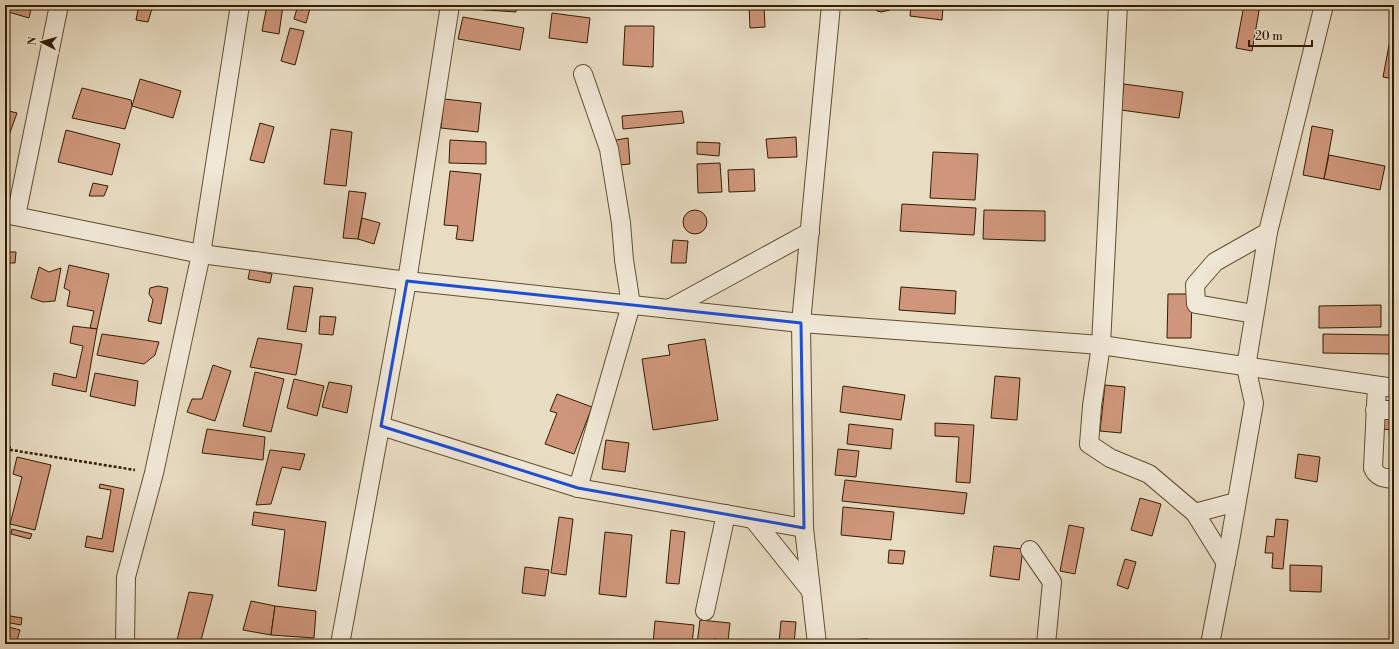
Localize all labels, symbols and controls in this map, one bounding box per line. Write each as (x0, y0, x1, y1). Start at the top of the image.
north arrow (22, 22, 62, 62)
scale bar (1249, 22, 1312, 48)
text: 20 m (1255, 29, 1283, 44)
text: N (26, 36, 40, 46)

